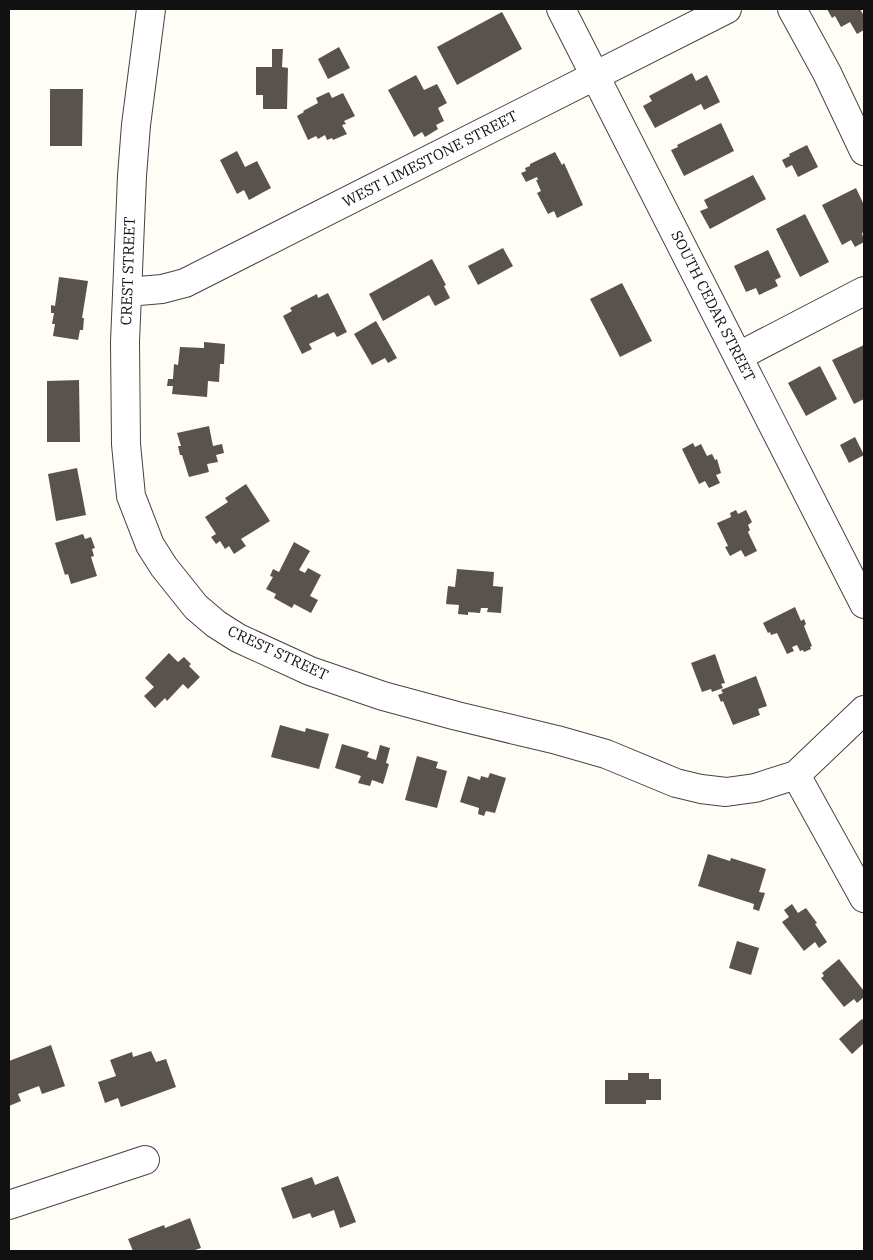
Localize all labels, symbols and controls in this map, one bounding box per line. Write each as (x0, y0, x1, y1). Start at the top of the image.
street label: WEST LIMESTONE STREET (339, 106, 521, 211)
street label: CREST STREET (116, 216, 139, 326)
street label: SOUTH CEDAR STREET (667, 227, 760, 384)
street label: CREST STREET (225, 621, 332, 684)

